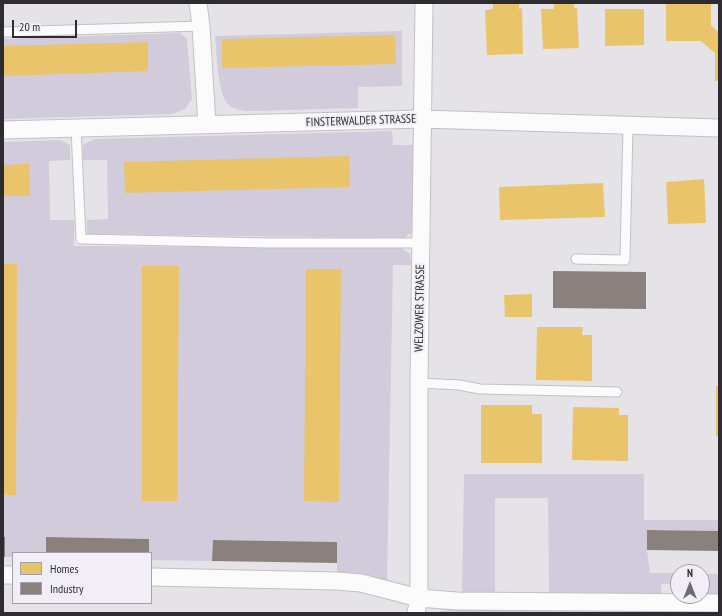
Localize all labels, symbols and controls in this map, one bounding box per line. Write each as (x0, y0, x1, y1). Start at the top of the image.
scale bar (14, 12, 79, 38)
text: 20 m (19, 19, 40, 34)
street label: FINSTERWALDER STRASSE (306, 112, 416, 130)
street label: WELZOWER STRASSE (412, 264, 428, 352)
legend (12, 552, 152, 604)
text: Homes (50, 561, 78, 576)
north arrow (670, 564, 710, 604)
text: N (687, 566, 693, 580)
text: Industry (50, 581, 84, 596)

